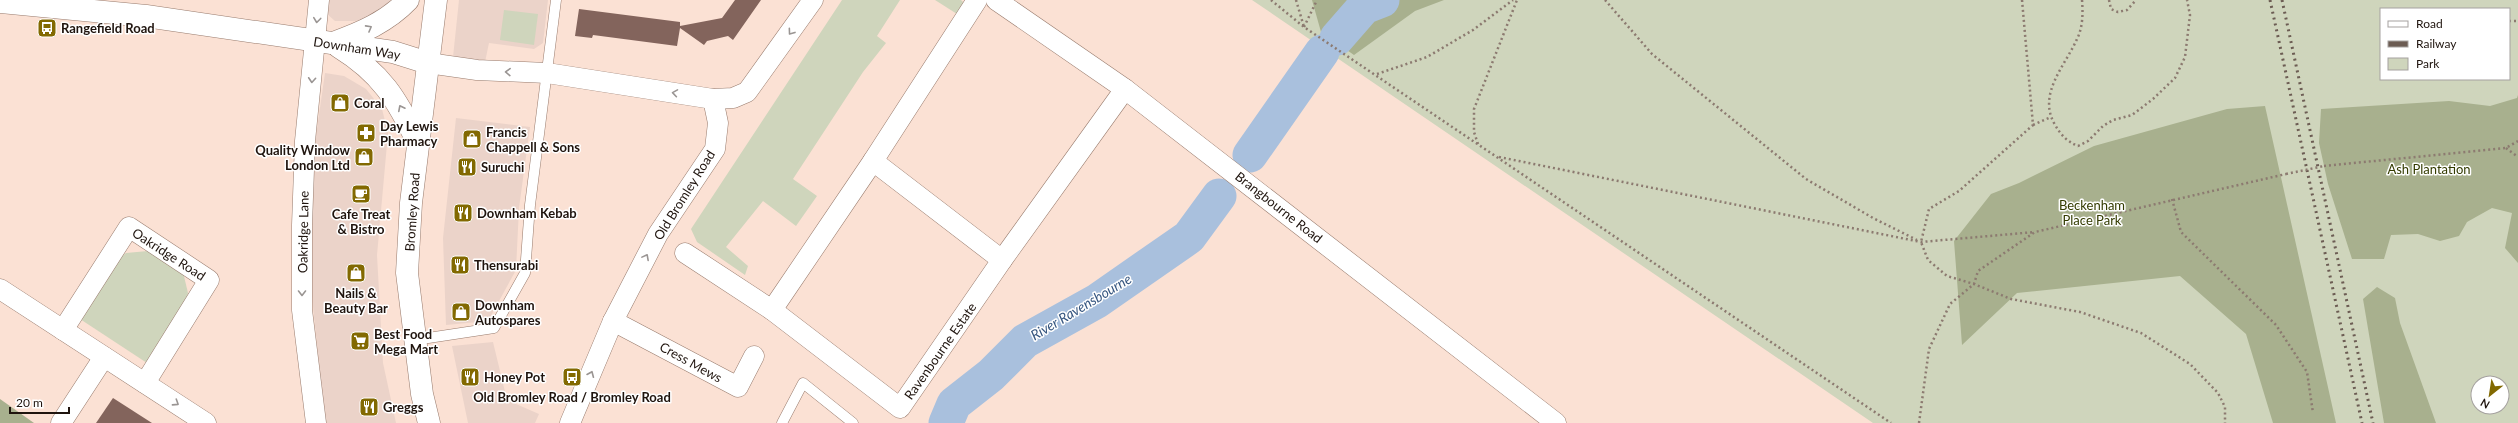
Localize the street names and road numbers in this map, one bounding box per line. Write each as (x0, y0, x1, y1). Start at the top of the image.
street label: Downham Way (312, 33, 402, 63)
street label: Old Bromley Road (650, 147, 718, 243)
street label: Brangbourne Road (1232, 168, 1326, 246)
street label: Bromley Road (401, 172, 423, 252)
street label: Oakridge Lane (294, 190, 312, 273)
street label: Oakridge Road (129, 224, 209, 284)
street label: Ravenbourne Estate (901, 299, 980, 403)
street label: Cress Mews (657, 338, 725, 386)

